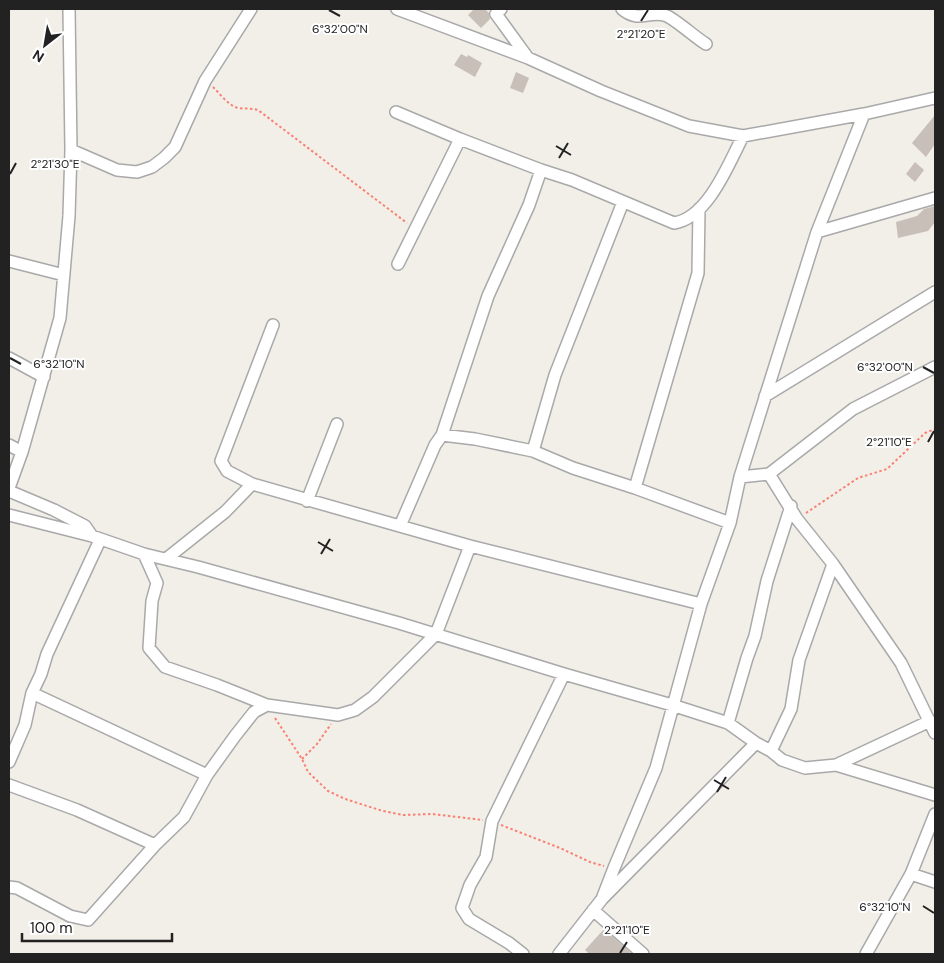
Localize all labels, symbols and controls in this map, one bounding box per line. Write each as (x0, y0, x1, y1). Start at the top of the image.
north arrow (20, 20, 70, 70)
text: 6°32'00"N (312, 21, 368, 37)
text: 2°21'20"E (617, 26, 666, 42)
text: N (29, 46, 47, 66)
text: 2°21'30"E (30, 156, 80, 172)
text: 6°32'10"N (33, 356, 85, 372)
text: 6°32'00"N (857, 359, 913, 375)
text: 2°21'10"E (866, 434, 912, 450)
text: 6°32'10"N (859, 899, 911, 915)
scale bar (22, 910, 172, 942)
text: 100 m (30, 918, 73, 938)
text: 2°21'10"E (604, 922, 650, 938)

